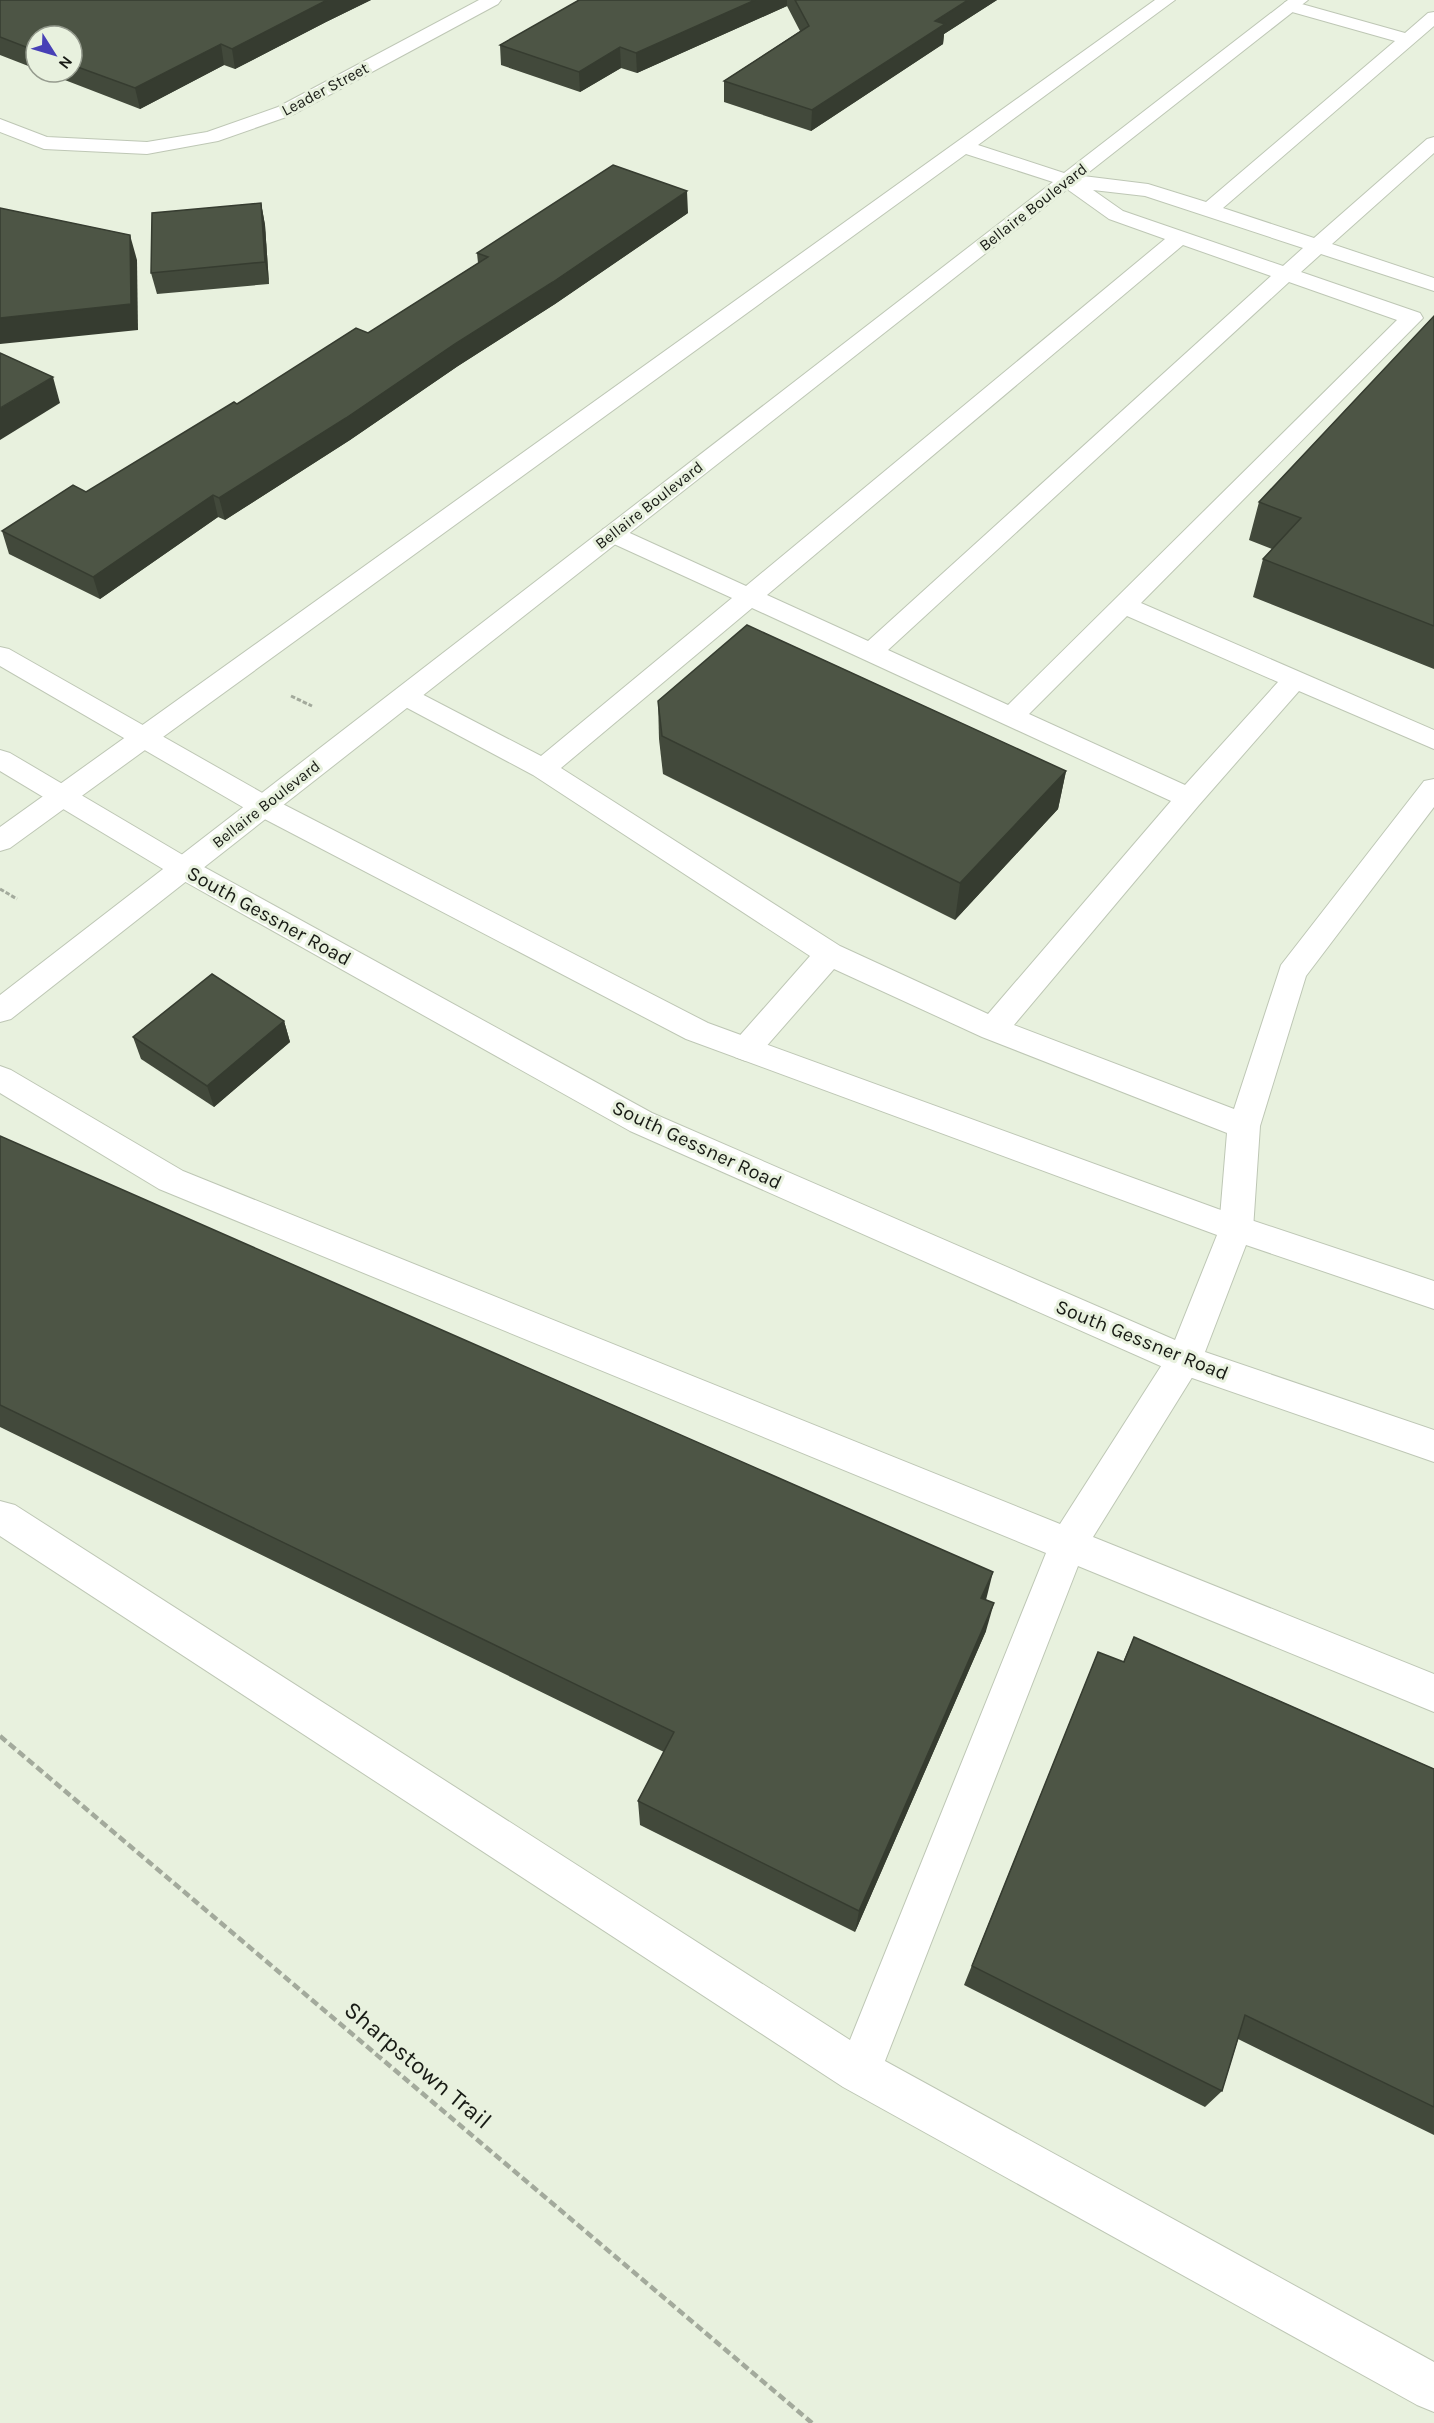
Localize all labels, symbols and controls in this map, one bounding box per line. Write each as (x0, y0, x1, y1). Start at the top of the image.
north arrow (24, 24, 84, 84)
text: N (55, 52, 77, 73)
street label: Leader Street (278, 58, 372, 120)
street label: Bellaire Boulevard (975, 159, 1091, 255)
street label: Bellaire Boulevard (591, 457, 707, 553)
street label: Bellaire Boulevard (208, 756, 324, 852)
street label: South Gessner Road (183, 861, 355, 971)
street label: South Gessner Road (609, 1096, 785, 1194)
street label: South Gessner Road (1052, 1295, 1232, 1385)
street label: Sharpstown Trail (339, 1995, 497, 2135)

